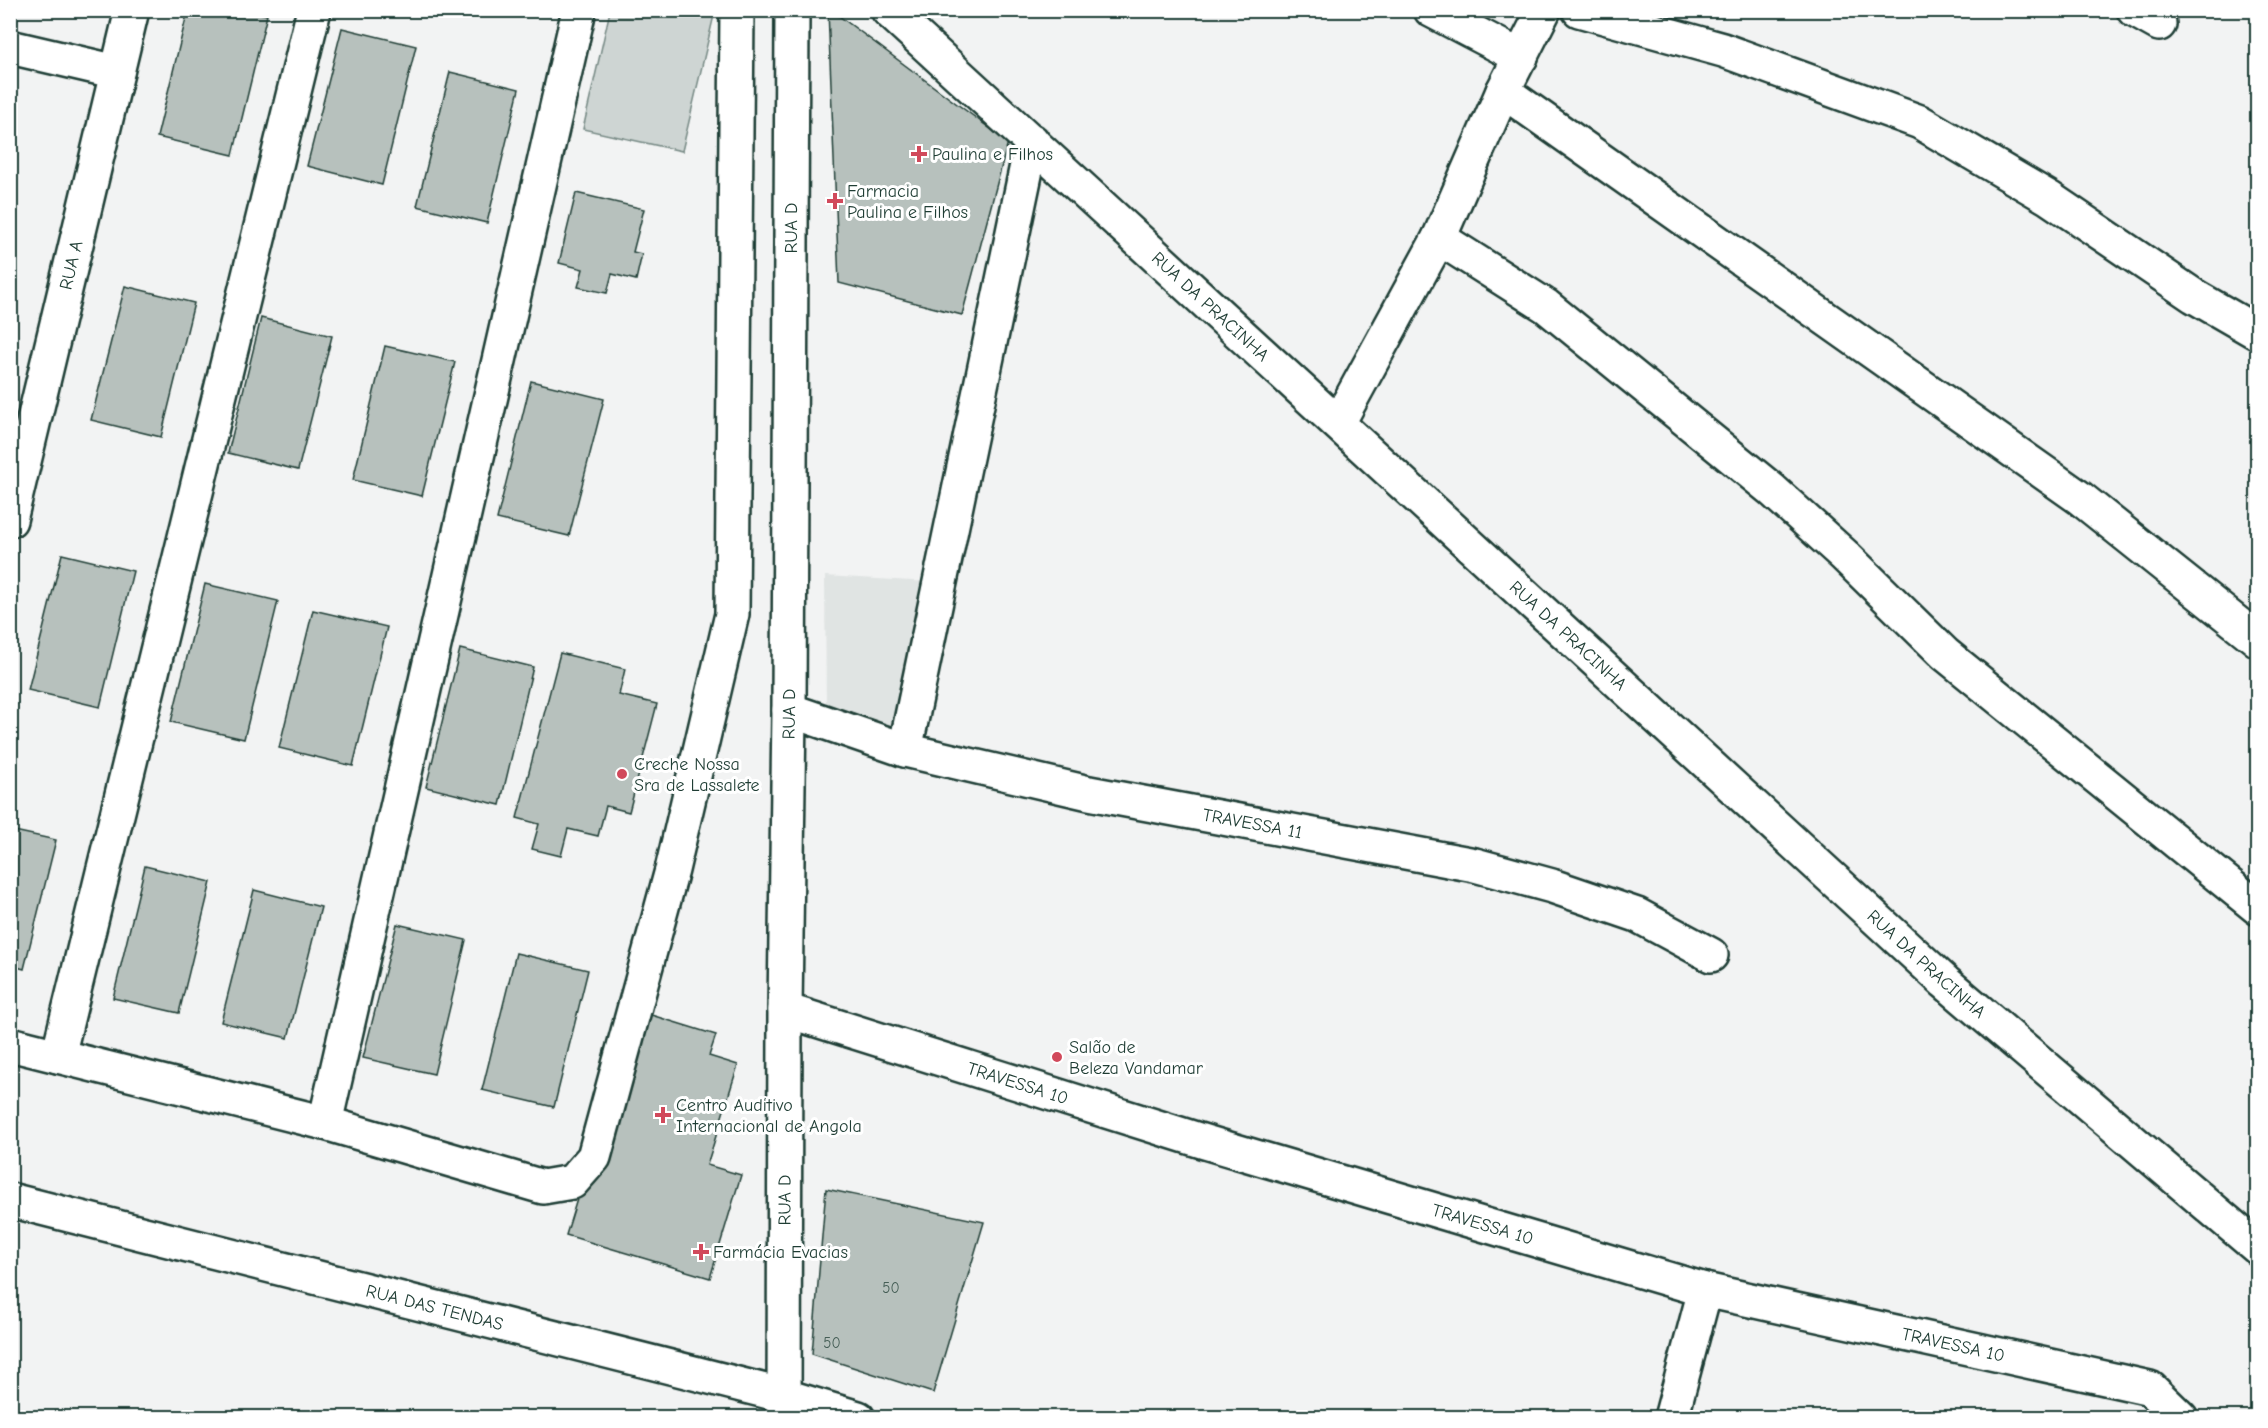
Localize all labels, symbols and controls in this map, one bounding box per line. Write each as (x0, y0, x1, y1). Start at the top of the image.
place label: Paulina e Filhos (932, 144, 1053, 165)
marker: Paulina e Filhos (910, 145, 928, 163)
place label: Farmacia Paulina e Filhos (847, 181, 968, 223)
marker: Farmacia Paulina e Filhos (828, 194, 842, 208)
street label: RUA D (780, 203, 802, 253)
street label: RUA A (55, 239, 87, 292)
street label: RUA DA PRACINHA (1147, 247, 1273, 366)
street label: RUA DA PRACINHA (1505, 576, 1631, 695)
street label: RUA D (778, 689, 800, 740)
place label: Creche Nossa Sra de Lassalete (634, 754, 759, 796)
marker: Creche Nossa Sra de Lassalete (615, 767, 629, 781)
street label: TRAVESSA 11 (1201, 804, 1304, 843)
street label: RUA DA PRACINHA (1863, 905, 1990, 1022)
place label: Salão de Beleza Vandamar (1069, 1037, 1204, 1079)
marker: Salão de Beleza Vandamar (1050, 1050, 1064, 1064)
street label: TRAVESSA 10 (965, 1057, 1071, 1109)
place label: Centro Auditivo Internacional de Angola (676, 1095, 862, 1137)
marker: Centro Auditivo Internacional de Angola (654, 1106, 672, 1124)
street label: RUA D (774, 1175, 795, 1225)
street label: TRAVESSA 10 (1430, 1199, 1536, 1249)
place label: Farmácia Evacias (713, 1242, 848, 1263)
marker: Farmácia Evacias (694, 1245, 708, 1259)
house number: 50 (882, 1279, 900, 1297)
street label: RUA DAS TENDAS (364, 1280, 506, 1335)
street label: TRAVESSA 10 (1900, 1323, 2007, 1366)
house number: 50 (823, 1334, 841, 1352)

